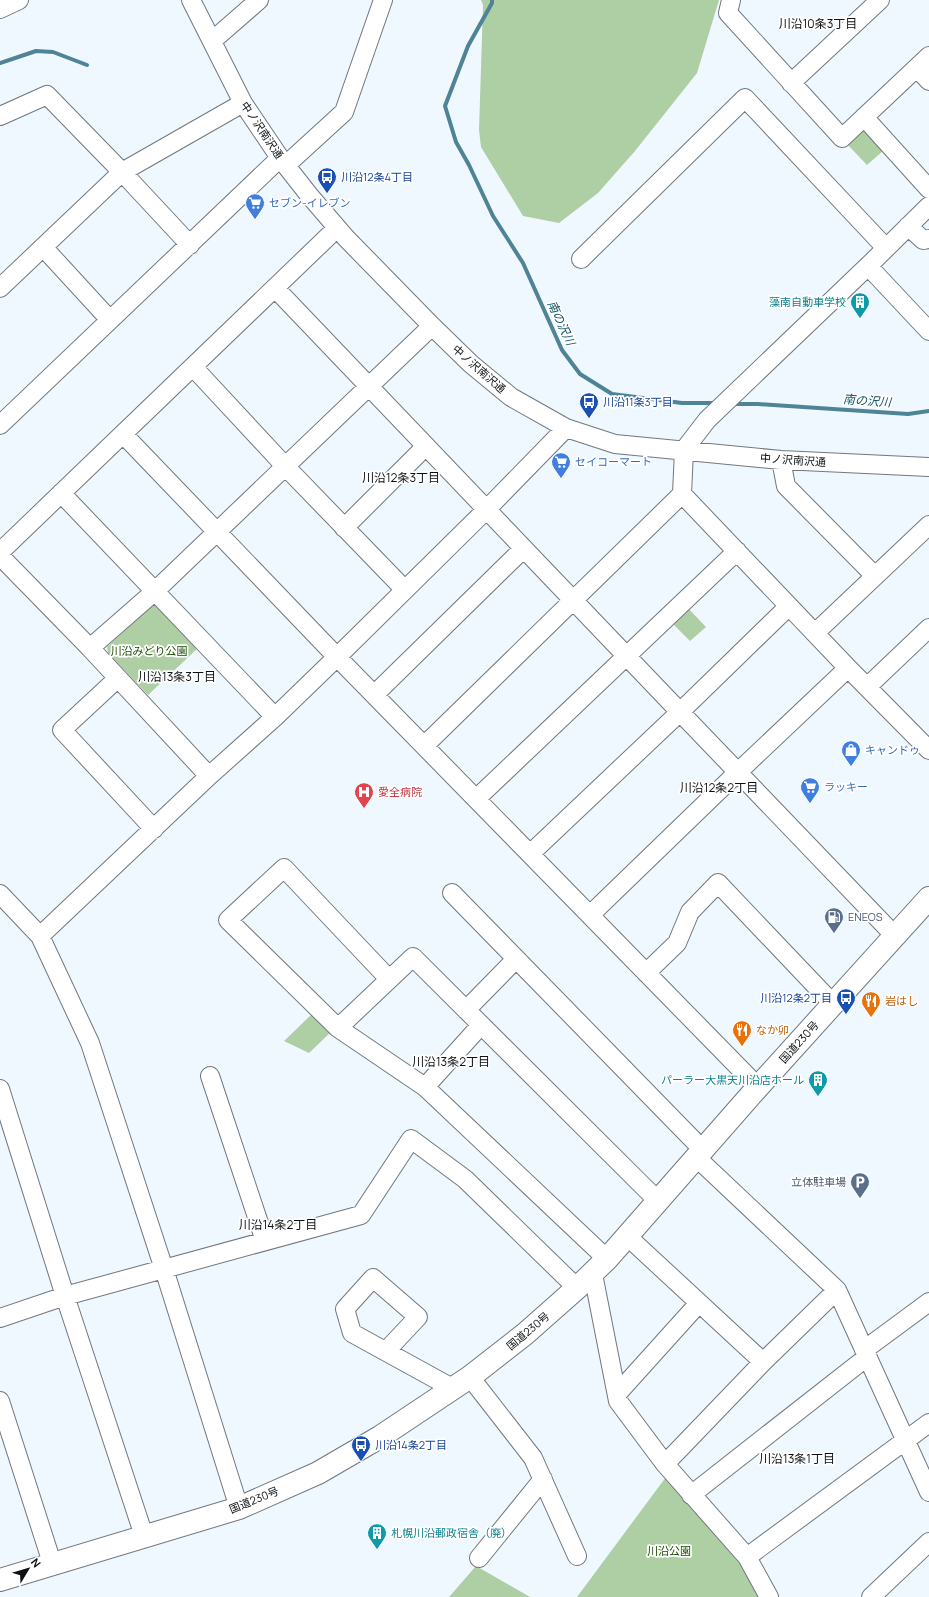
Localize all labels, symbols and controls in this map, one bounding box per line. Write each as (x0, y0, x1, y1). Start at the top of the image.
district label: 川沿10条3丁目 (779, 15, 857, 32)
street label: 中ノ沢南沢通 (238, 98, 287, 161)
bus stop icon: 川沿12条4丁目 (316, 166, 338, 194)
place label: 川沿12条4丁目 (341, 169, 413, 184)
supermarket icon: セブン-イレブン (244, 192, 266, 220)
place label: セブン-イレブン (269, 195, 351, 210)
building icon: 藻南自動車学校 (849, 291, 871, 319)
place label: 藻南自動車学校 (769, 294, 846, 309)
water label: 南の沢川 (544, 297, 580, 350)
street label: 中ノ沢南沢通 (450, 341, 509, 396)
water label: 南の沢川 (842, 390, 894, 411)
bus stop icon: 川沿11条3丁目 (578, 391, 600, 419)
place label: 川沿11条3丁目 (603, 394, 673, 409)
street label: 中ノ沢南沢通 (760, 450, 826, 469)
supermarket icon: セイコーマート (550, 451, 572, 479)
place label: セイコーマート (575, 454, 652, 469)
district label: 川沿12条3丁目 (362, 469, 440, 486)
park label: 川沿みどり公園 (111, 643, 188, 658)
district label: 川沿13条3丁目 (138, 668, 216, 685)
shop icon: キャンドゥ (840, 739, 862, 767)
place label: キャンドゥ (865, 742, 920, 757)
supermarket icon: ラッキー (799, 776, 821, 804)
district label: 川沿12条2丁目 (680, 779, 758, 796)
place label: ラッキー (824, 779, 868, 794)
hospital icon: 愛全病院 (353, 781, 375, 809)
place label: 愛全病院 (378, 784, 422, 799)
fuel station icon: ENEOS (823, 906, 845, 934)
place label: ENEOS (848, 909, 883, 924)
bus stop icon: 川沿12条2丁目 (835, 987, 857, 1015)
place label: 川沿12条2丁目 (760, 990, 832, 1005)
restaurant icon: 岩はし (860, 990, 882, 1018)
place label: 岩はし (885, 993, 918, 1008)
street label: 国道230号 (776, 1017, 822, 1066)
restaurant icon: なか卯 (731, 1019, 753, 1047)
place label: なか卯 (756, 1022, 789, 1037)
district label: 川沿13条2丁目 (412, 1053, 490, 1070)
building icon: パーラー大黒天川沿店ホール (807, 1069, 829, 1097)
place label: パーラー大黒天川沿店ホール (661, 1072, 804, 1087)
parking icon: 立体駐車場 (849, 1171, 871, 1199)
place label: 立体駐車場 (791, 1174, 846, 1189)
district label: 川沿14条2丁目 (239, 1216, 317, 1233)
street label: 国道230号 (503, 1308, 552, 1353)
bus stop icon: 川沿14条2丁目 (350, 1434, 372, 1462)
place label: 川沿14条2丁目 (375, 1437, 447, 1452)
district label: 川沿13条1丁目 (759, 1450, 835, 1467)
street label: 国道230号 (227, 1483, 281, 1516)
building icon: 札幌川沿郵政宿舎（廃） (366, 1522, 388, 1550)
place label: 札幌川沿郵政宿舎（廃） (391, 1525, 512, 1540)
park label: 川沿公園 (647, 1543, 691, 1558)
north arrow (8, 1549, 48, 1589)
text: N (28, 1555, 45, 1570)

